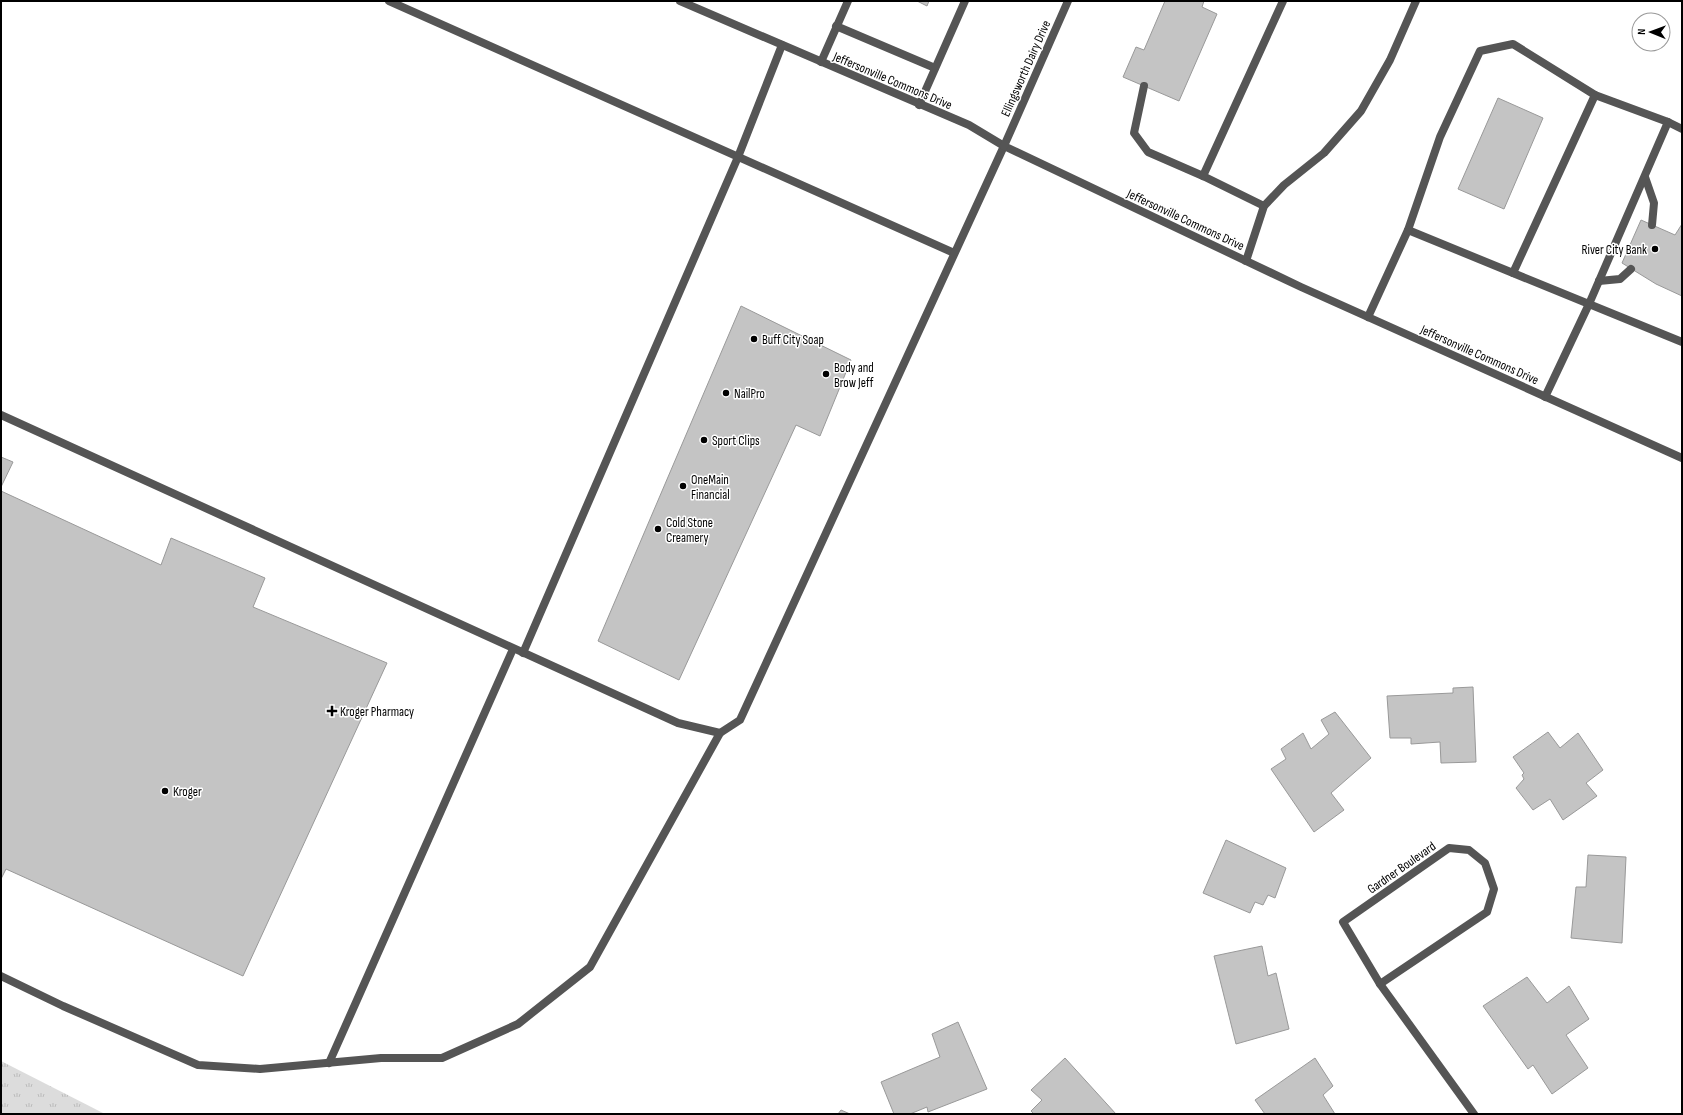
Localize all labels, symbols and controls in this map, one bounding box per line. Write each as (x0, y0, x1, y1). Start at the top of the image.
north arrow (1631, 12, 1671, 52)
street label: Ellingsworth Dairy Drive (997, 18, 1054, 119)
text: N (1635, 29, 1648, 35)
street label: Jeffersonville Commons Drive (830, 48, 954, 113)
street label: Jeffersonville Commons Drive (1123, 185, 1247, 254)
place label: River City Bank (1581, 242, 1647, 258)
marker: River City Bank (1650, 244, 1660, 254)
street label: Jeffersonville Commons Drive (1417, 321, 1541, 388)
place label: Buff City Soap (762, 332, 824, 348)
marker: Buff City Soap (749, 334, 759, 344)
place label: Body and Brow Jeff (834, 360, 874, 391)
marker: Body and Brow Jeff (821, 369, 831, 379)
place label: NailPro (734, 386, 765, 402)
marker: NailPro (721, 388, 731, 398)
place label: Sport Clips (712, 433, 760, 449)
marker: Sport Clips (699, 435, 709, 445)
place label: OneMain Financial (691, 472, 730, 503)
marker: OneMain Financial (678, 481, 688, 491)
place label: Cold Stone Creamery (666, 515, 713, 546)
marker: Cold Stone Creamery (653, 524, 663, 534)
place label: Kroger Pharmacy (340, 704, 414, 720)
marker: Kroger Pharmacy (327, 706, 337, 716)
place label: Kroger (173, 784, 202, 800)
marker: Kroger (160, 786, 170, 796)
street label: Gardner Boulevard (1364, 838, 1439, 897)

